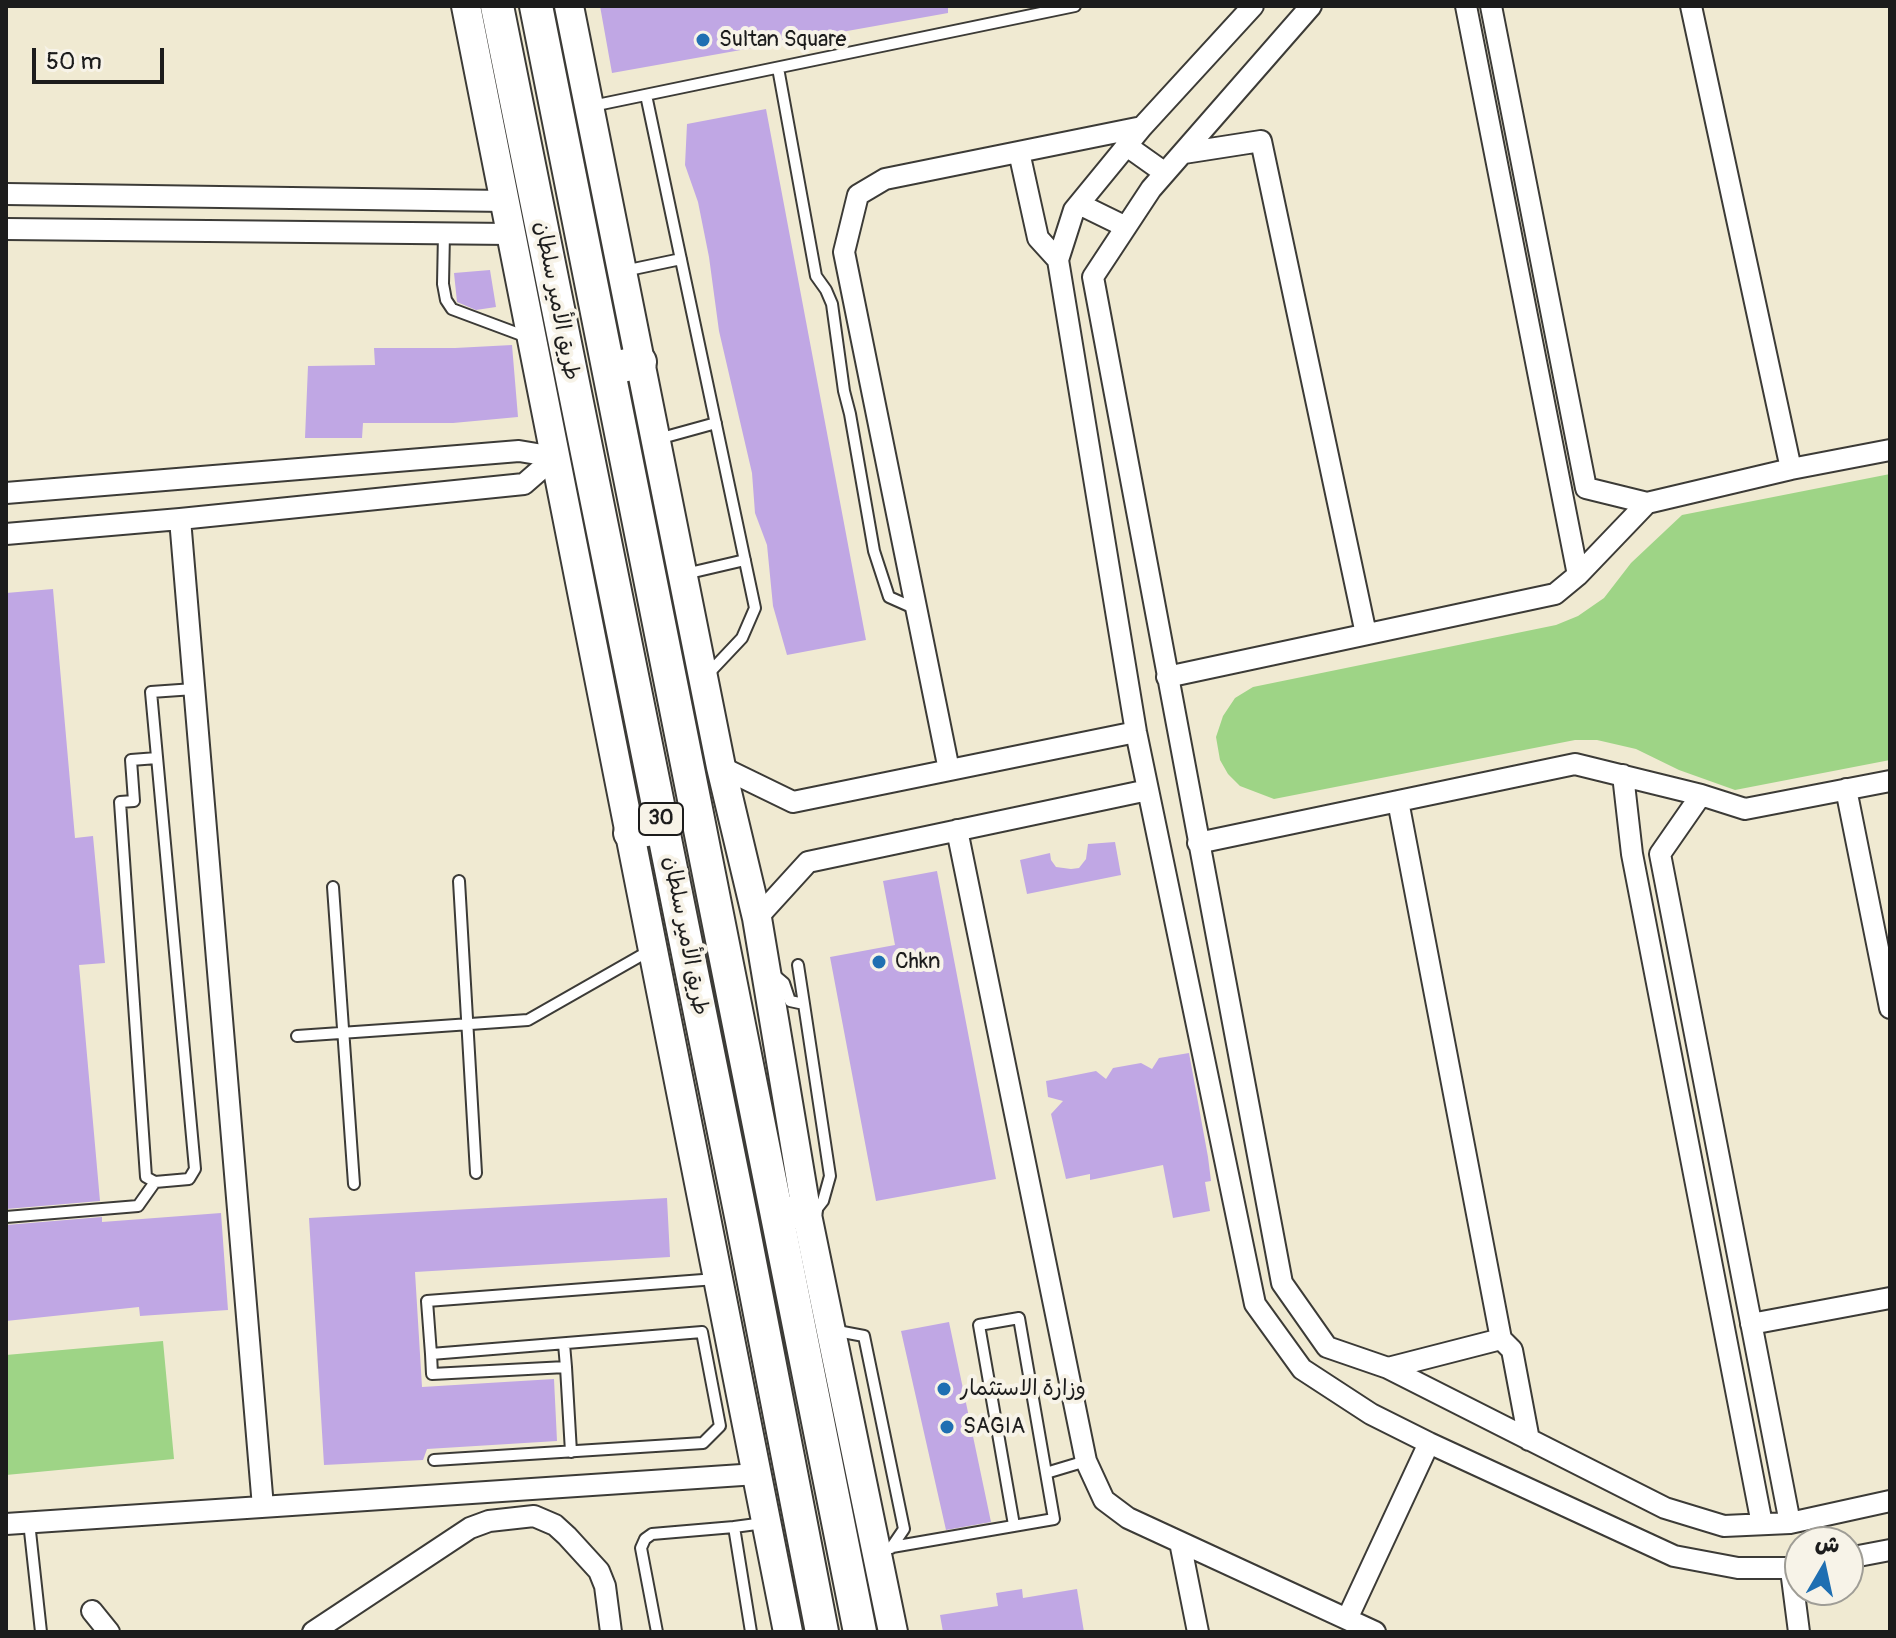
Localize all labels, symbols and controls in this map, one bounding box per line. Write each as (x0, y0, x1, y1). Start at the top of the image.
place label: Sultan Square (719, 27, 846, 53)
marker: Sultan Square (694, 31, 712, 49)
scale bar (36, 32, 168, 82)
text: 50 m (46, 47, 102, 76)
street label: طريق الأمير سلطان (528, 219, 584, 383)
road number: 30 (639, 803, 683, 835)
street label: طريق الأمير سلطان (657, 854, 713, 1018)
place label: Chkn (895, 949, 941, 975)
marker: Chkn (870, 953, 888, 971)
place label: وزارة الاستثمار (960, 1376, 1086, 1402)
marker: وزارة الاستثمار (935, 1380, 953, 1398)
place label: SAGIA (963, 1414, 1025, 1440)
marker: SAGIA (938, 1418, 956, 1436)
north arrow (1784, 1526, 1864, 1606)
text: ش (1813, 1529, 1842, 1560)

